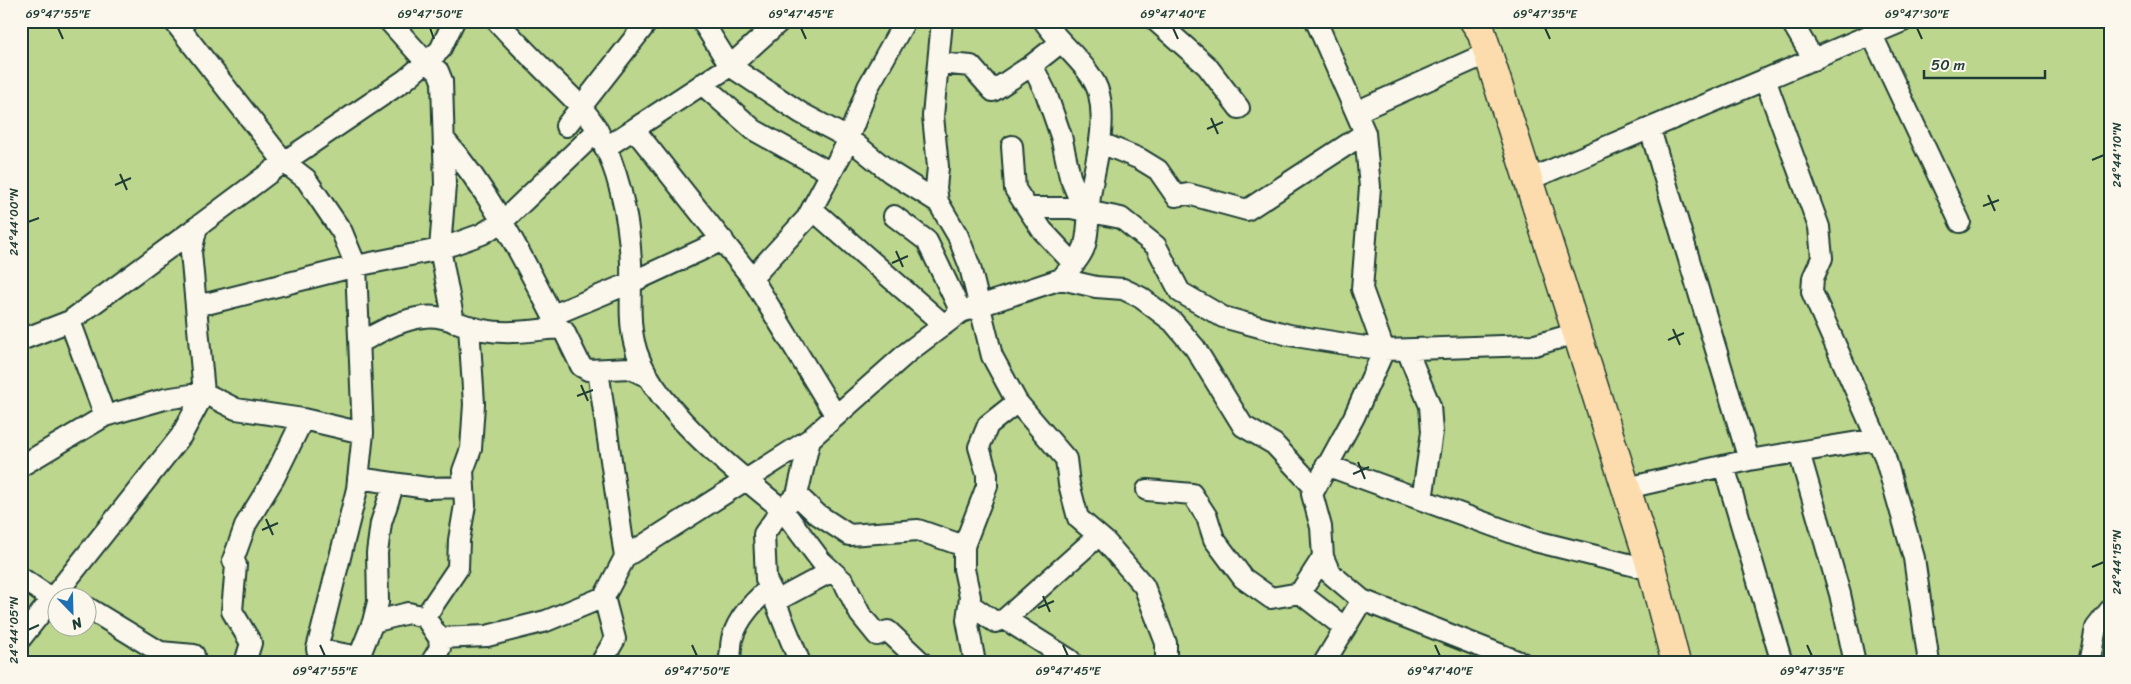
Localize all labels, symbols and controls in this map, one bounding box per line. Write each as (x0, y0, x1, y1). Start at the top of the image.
text: 69°47'55"E (26, 3, 92, 25)
text: 69°47'50"E (398, 3, 464, 25)
text: 69°47'45"E (769, 3, 835, 25)
text: 69°47'40"E (1141, 3, 1207, 25)
text: 69°47'35"E (1513, 3, 1578, 25)
text: 69°47'30"E (1885, 3, 1950, 25)
scale bar (1924, 48, 2045, 80)
text: 50 m (1931, 52, 1966, 78)
text: 24°44'10"N (2106, 122, 2128, 188)
text: 24°44'00"N (3, 188, 25, 256)
text: 24°44'15"N (2106, 529, 2128, 594)
north arrow (48, 586, 98, 636)
text: 24°44'05"N (3, 596, 25, 664)
text: N (67, 610, 87, 637)
text: 69°47'55"E (293, 660, 359, 682)
text: 69°47'50"E (665, 660, 731, 682)
text: 69°47'45"E (1036, 660, 1102, 682)
text: 69°47'40"E (1408, 660, 1474, 682)
text: 69°47'35"E (1780, 660, 1845, 682)

